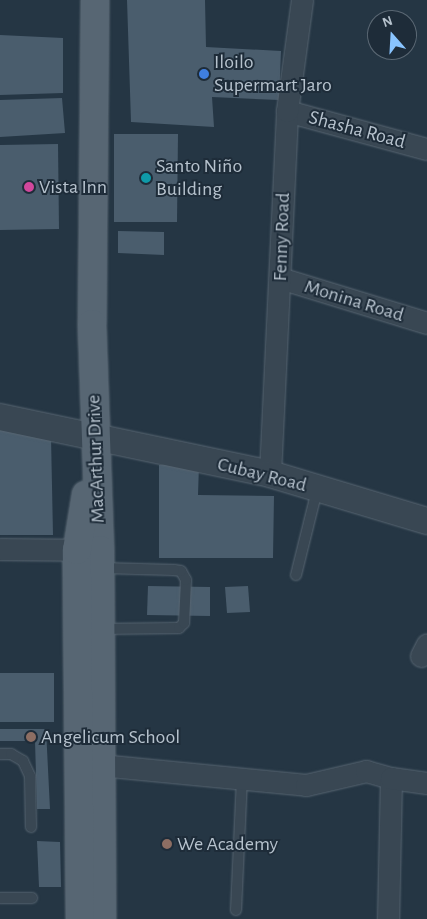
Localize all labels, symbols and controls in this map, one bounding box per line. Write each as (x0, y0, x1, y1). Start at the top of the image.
north arrow (367, 10, 417, 60)
text: N (381, 14, 394, 30)
place label: Iloilo Supermart Jaro (214, 50, 332, 97)
marker: Iloilo Supermart Jaro (198, 68, 210, 80)
street label: Shasha Road (306, 106, 408, 154)
place label: Santo Niño Building (156, 155, 242, 202)
marker: Santo Niño Building (140, 172, 152, 184)
place label: Vista Inn (39, 175, 107, 199)
marker: Vista Inn (23, 181, 35, 193)
street label: Fenny Road (268, 192, 296, 282)
street label: Monina Road (301, 274, 407, 328)
street label: MacArthur Drive (82, 394, 110, 524)
street label: Cubay Road (215, 452, 309, 498)
place label: Angelicum School (41, 725, 180, 749)
marker: Angelicum School (25, 731, 37, 743)
place label: We Academy (177, 832, 278, 856)
marker: We Academy (161, 838, 173, 850)

